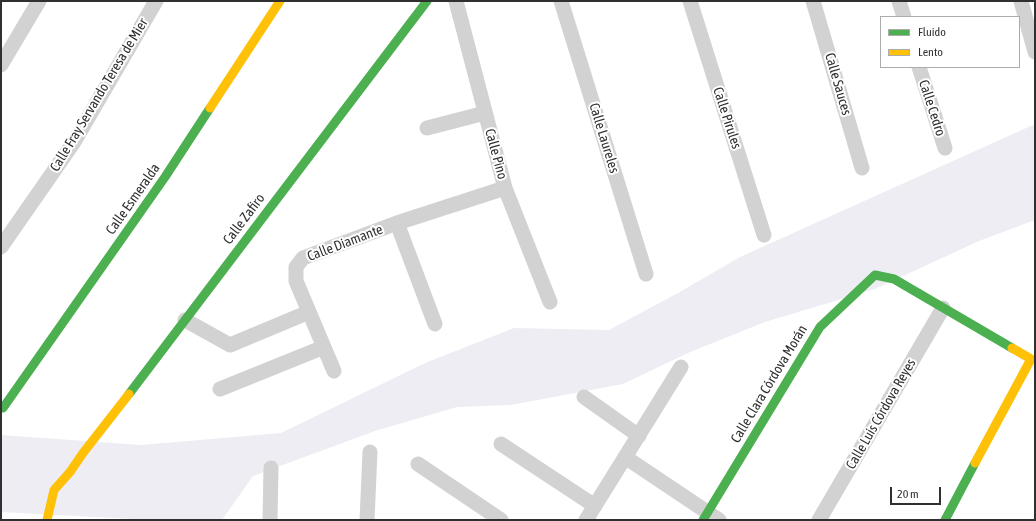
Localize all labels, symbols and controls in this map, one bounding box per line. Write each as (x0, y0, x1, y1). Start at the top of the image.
street label: Calle Fray Servando Teresa de Mier (47, 15, 151, 175)
legend (880, 16, 1020, 68)
text: Fluido (918, 25, 946, 39)
text: Lento (918, 45, 943, 59)
street label: Calle Sauces (821, 51, 855, 117)
street label: Calle Cedro (915, 78, 949, 138)
street label: Calle Pirules (709, 85, 745, 151)
street label: Calle Laureles (585, 101, 623, 175)
street label: Calle Pino (481, 127, 511, 181)
street label: Calle Esmeralda (102, 160, 164, 238)
street label: Calle Zafiro (220, 190, 268, 248)
street label: Calle Diamante (305, 221, 385, 265)
street label: Calle Clara Córdova Morán (727, 322, 811, 446)
street label: Calle Luis Córdova Reyes (842, 356, 920, 472)
scale bar (892, 479, 943, 505)
text: 20 m (897, 487, 919, 501)

